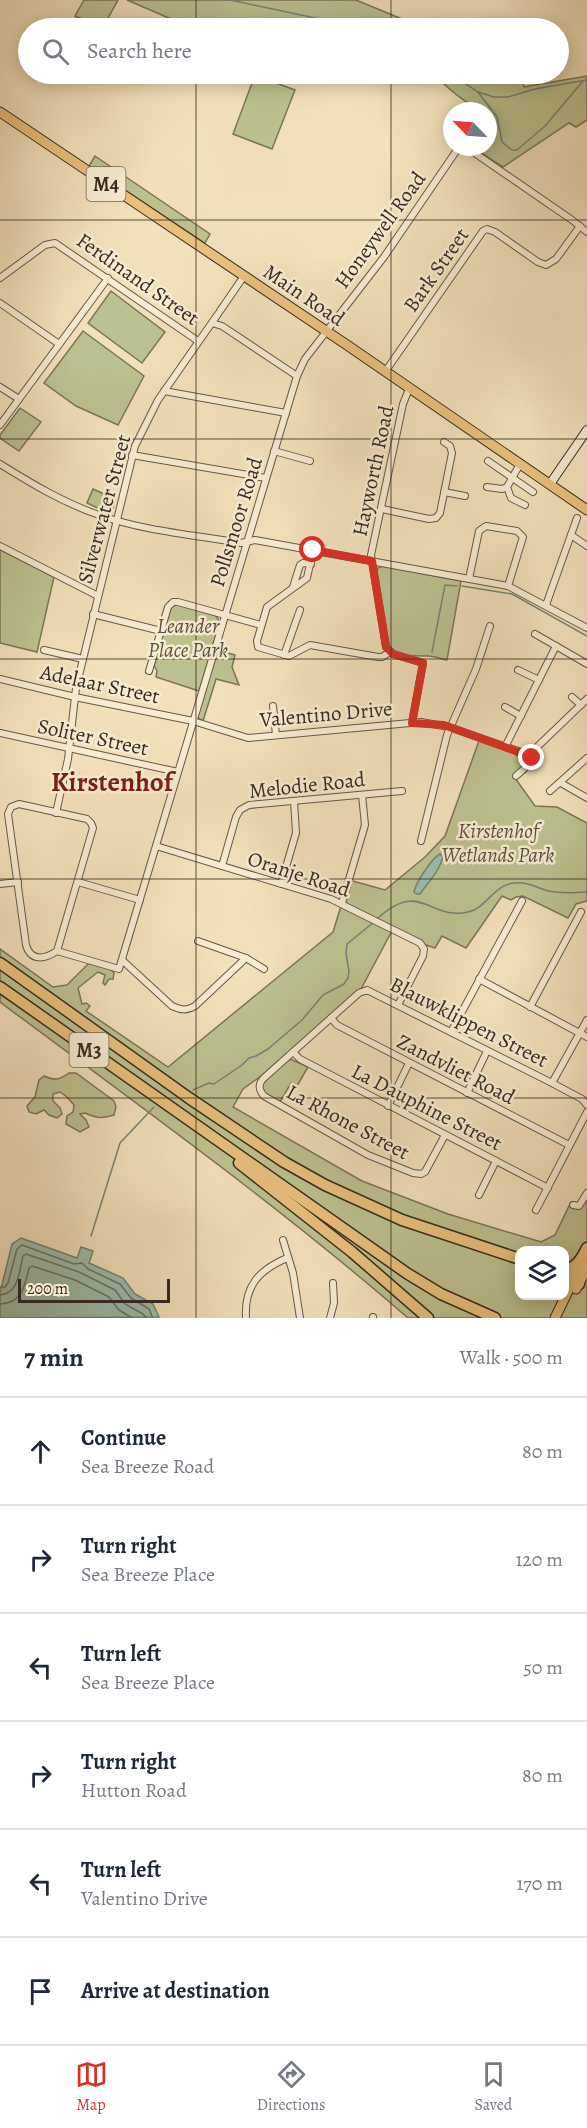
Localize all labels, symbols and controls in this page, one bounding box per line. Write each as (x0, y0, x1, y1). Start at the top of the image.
search box (18, 18, 569, 84)
icon: search (39, 35, 72, 68)
text: Search here (87, 36, 192, 66)
north arrow (443, 102, 497, 156)
street label: Honeywell Road (328, 165, 432, 294)
road number: M4 (86, 167, 126, 201)
street label: Bark Street (397, 222, 475, 318)
street label: Ferdinand Street (71, 226, 205, 332)
street label: Main Road (258, 257, 351, 333)
street label: Hayworth Road (345, 402, 401, 539)
street label: Silverwater Street (71, 431, 137, 587)
street label: Pollsmoor Road (203, 453, 269, 590)
route start (299, 536, 325, 562)
park label: Leander Place Park (148, 612, 228, 664)
street label: Adelaar Street (37, 658, 162, 710)
street label: Valentino Drive (257, 694, 394, 734)
street label: Soliter Street (35, 712, 151, 762)
route end (518, 744, 544, 770)
district label: Kirstenhof (51, 764, 177, 800)
street label: Melodie Road (247, 765, 367, 805)
park label: Kirstenhof Wetlands Park (442, 817, 554, 869)
street label: Oranje Road (244, 844, 355, 904)
street label: Blauwklippen Street (385, 970, 553, 1074)
street label: Zandvliet Road (392, 1027, 521, 1111)
road number: M3 (70, 1033, 109, 1067)
street label: La Dauphine Street (347, 1057, 507, 1157)
street label: La Rhone Street (282, 1078, 414, 1166)
map controls (515, 1246, 569, 1300)
button: layers (515, 1246, 569, 1300)
scale bar (18, 1276, 170, 1304)
text: 200 m (27, 1278, 68, 1300)
text: 7 min (24, 1340, 84, 1375)
text: Walk · 500 m (459, 1344, 563, 1371)
text: Continue (81, 1423, 166, 1453)
icon: ahead (24, 1435, 57, 1468)
text: 80 m (522, 1438, 563, 1465)
text: Sea Breeze Road (81, 1453, 214, 1480)
text: Turn right (81, 1531, 177, 1561)
icon: right (24, 1543, 57, 1576)
text: 120 m (515, 1546, 563, 1573)
text: Sea Breeze Place (81, 1561, 215, 1588)
text: Turn left (81, 1639, 161, 1669)
icon: left (24, 1651, 57, 1684)
text: 50 m (523, 1654, 563, 1681)
text: Sea Breeze Place (81, 1669, 215, 1696)
text: Turn right (81, 1747, 177, 1777)
icon: right (24, 1759, 57, 1792)
text: 80 m (522, 1762, 563, 1789)
text: Hutton Road (81, 1777, 187, 1804)
text: Turn left (81, 1855, 161, 1885)
icon: left (24, 1867, 57, 1900)
text: 170 m (517, 1870, 563, 1897)
text: Valentino Drive (81, 1885, 208, 1912)
icon: arrive (24, 1975, 57, 2008)
text: Arrive at destination (81, 1976, 270, 2006)
tab: Map (75, 2058, 108, 2116)
tab: Directions (257, 2058, 325, 2116)
tab: Saved (474, 2058, 512, 2116)

